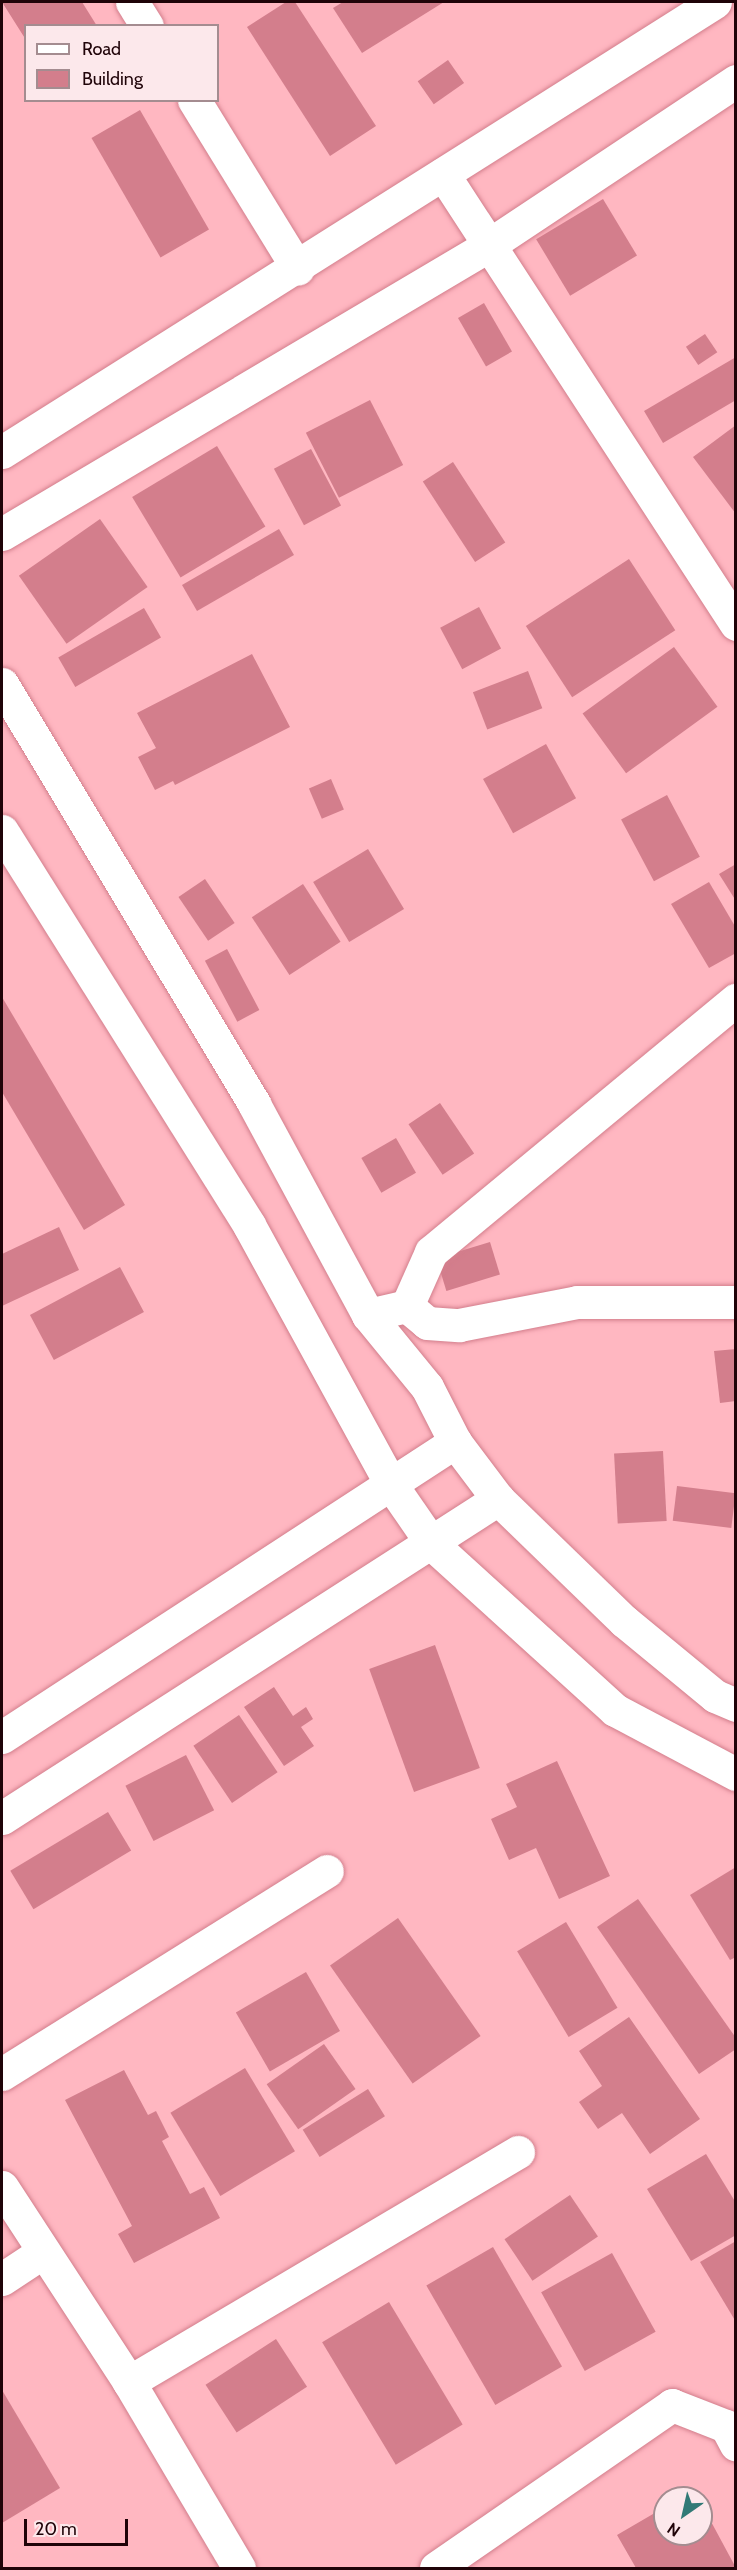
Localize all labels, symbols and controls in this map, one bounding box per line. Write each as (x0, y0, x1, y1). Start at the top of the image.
legend (24, 24, 219, 102)
text: Road (82, 38, 121, 60)
text: Building (82, 68, 143, 90)
north arrow (653, 2486, 713, 2546)
scale bar (27, 2507, 130, 2545)
text: 20 m (35, 2518, 77, 2540)
text: N (664, 2519, 684, 2541)

